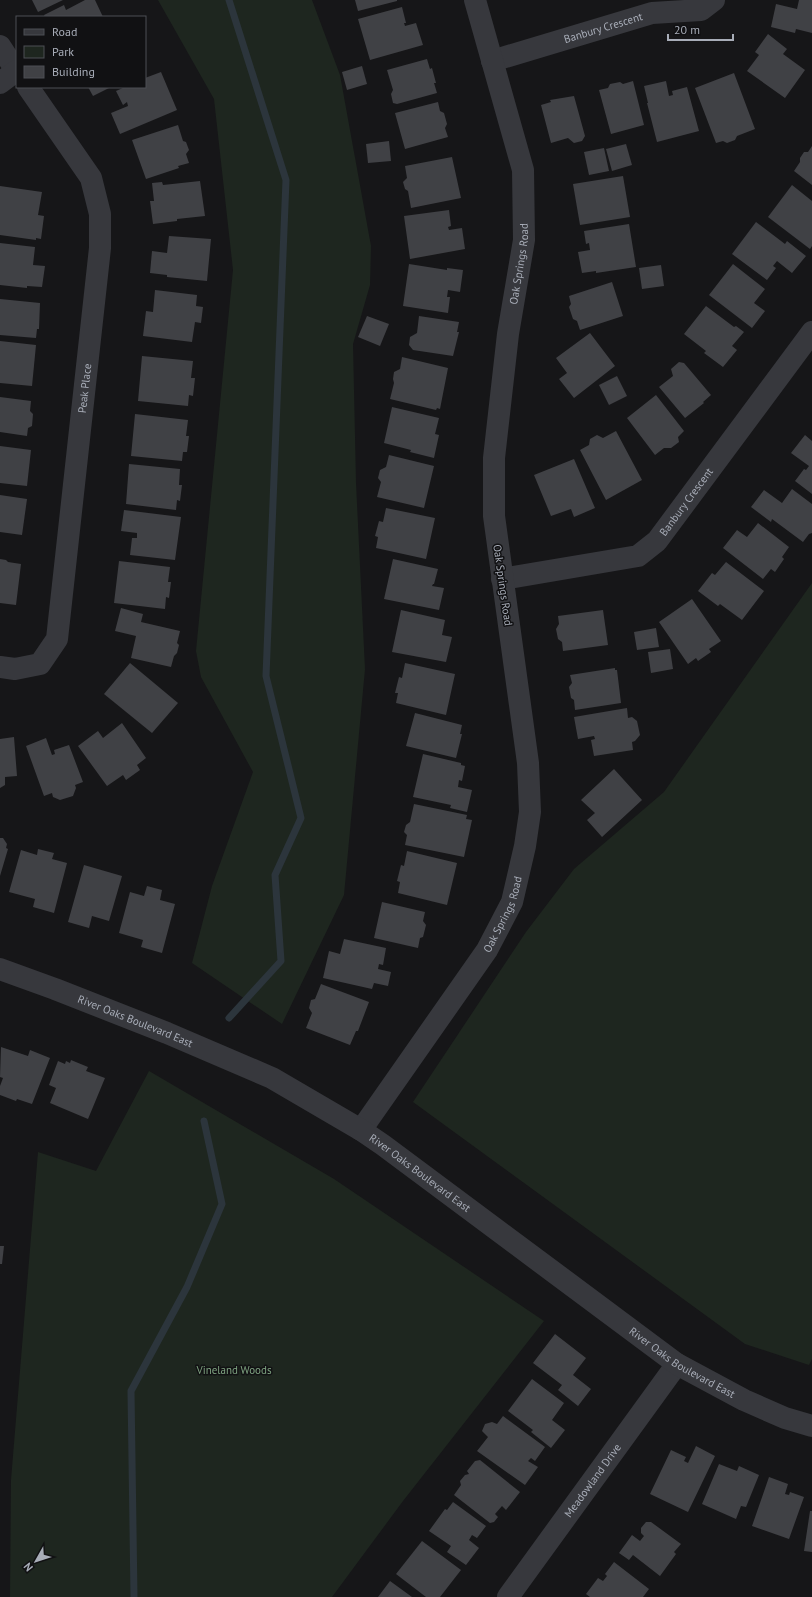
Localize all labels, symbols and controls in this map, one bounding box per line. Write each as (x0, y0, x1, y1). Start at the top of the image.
street label: Banbury Crescent (562, 9, 644, 46)
legend (16, 16, 146, 88)
scale bar (668, 16, 733, 42)
text: 20 m (674, 22, 700, 37)
text: Road (52, 24, 77, 39)
text: Park (52, 44, 74, 59)
text: Building (52, 64, 95, 79)
street label: Oak Springs Road (506, 223, 531, 306)
street label: Peak Place (75, 362, 94, 414)
street label: Banbury Crescent (656, 465, 716, 539)
street label: Oak Springs Road (490, 543, 516, 627)
street label: Oak Springs Road (480, 875, 525, 955)
street label: River Oaks Boulevard East (76, 992, 195, 1050)
street label: River Oaks Boulevard East (366, 1131, 474, 1215)
street label: River Oaks Boulevard East (626, 1324, 738, 1401)
park label: Vineland Woods (195, 1363, 272, 1377)
street label: Meadowland Drive (561, 1440, 624, 1520)
north arrow (16, 1541, 56, 1581)
text: N (21, 1560, 36, 1575)

